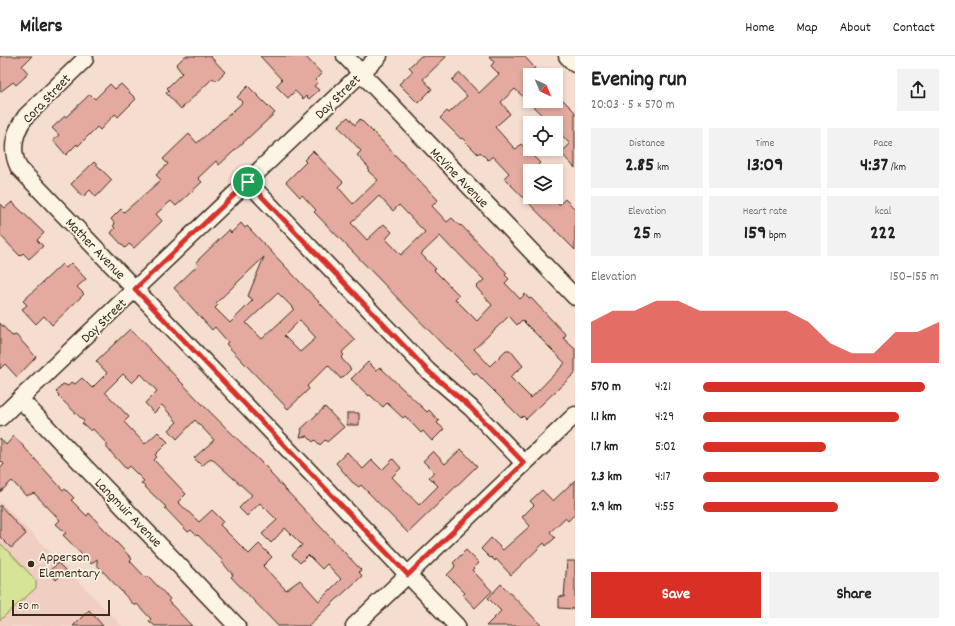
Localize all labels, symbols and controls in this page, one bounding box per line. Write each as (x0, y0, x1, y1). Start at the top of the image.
text: Milers (20, 14, 63, 41)
text: Home (745, 18, 774, 38)
text: Map (796, 18, 818, 38)
text: About (840, 18, 871, 38)
text: Contact (893, 18, 935, 38)
text: Evening run (591, 65, 687, 96)
north arrow (523, 68, 563, 108)
map controls (523, 68, 563, 204)
button: share (897, 69, 939, 111)
street label: Cora Street (19, 70, 76, 129)
street label: Day Street (311, 71, 366, 124)
text: 20:03 · 5 × 570 m (591, 96, 675, 115)
button: locate (523, 116, 563, 156)
text: Distance (629, 136, 665, 152)
text: Time (756, 136, 774, 152)
text: Pace (873, 136, 893, 152)
street label: McVine Avenue (425, 144, 493, 213)
text: 2.85 (625, 152, 654, 180)
text: 13:09 (747, 152, 783, 180)
text: 4:37 (860, 152, 888, 180)
text: km (654, 160, 669, 176)
text: /km (888, 160, 906, 176)
button: layers (523, 164, 563, 204)
pin (231, 165, 265, 199)
icon: arrive (237, 171, 259, 193)
text: Elevation (628, 204, 666, 220)
text: Heart rate (743, 204, 787, 220)
text: kcal (875, 204, 891, 220)
street label: Mather Avenue (60, 214, 129, 285)
text: 25 (633, 220, 651, 248)
text: 159 (744, 220, 766, 248)
text: 222 (870, 220, 896, 248)
text: m (651, 228, 661, 244)
text: bpm (766, 228, 786, 244)
text: Elevation (591, 268, 636, 287)
text: 150–155 m (890, 268, 939, 287)
street label: Day Street (77, 295, 132, 348)
text: 570 m (591, 378, 621, 397)
text: 4:21 (655, 378, 671, 397)
text: 1.1 km (591, 408, 616, 427)
text: 4:29 (655, 408, 674, 427)
text: 1.7 km (591, 438, 618, 457)
text: 5:02 (655, 438, 676, 457)
text: 2.3 km (591, 468, 622, 487)
text: 4:17 (655, 468, 670, 487)
street label: Langmuir Avenue (89, 474, 166, 553)
text: 2.9 km (591, 498, 622, 517)
text: 4:55 (655, 498, 675, 517)
place label: Apperson Elementary (39, 548, 100, 584)
marker: Apperson Elementary (26, 559, 36, 569)
button: Save (591, 572, 761, 618)
button: Share (769, 572, 939, 618)
scale bar (12, 598, 110, 617)
text: 50 m (18, 599, 39, 615)

